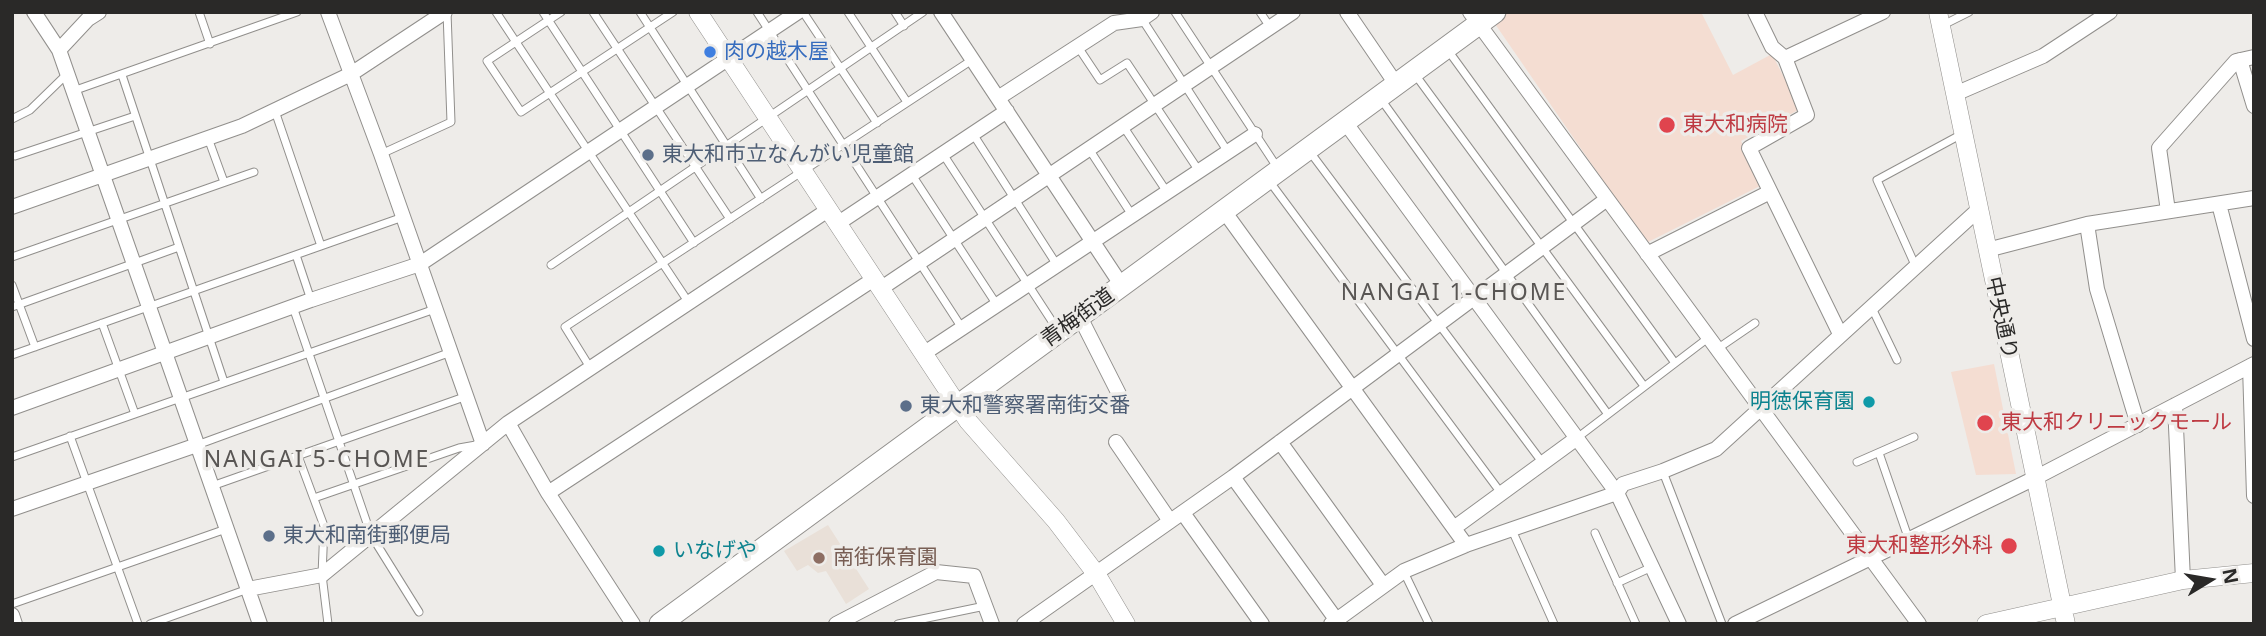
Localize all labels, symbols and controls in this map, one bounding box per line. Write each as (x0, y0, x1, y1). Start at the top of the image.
place label: 肉の越木屋 (724, 39, 829, 65)
marker: 肉の越木屋 (702, 44, 718, 60)
place label: 東大和病院 (1683, 112, 1788, 138)
marker: 東大和病院 (1657, 115, 1677, 135)
place label: 東大和市立なんがい児童館 (662, 142, 914, 168)
marker: 東大和市立なんがい児童館 (640, 147, 656, 163)
street label: 中央通り (1980, 274, 2022, 362)
district label: NANGAI 1-CHOME (1342, 279, 1566, 307)
street label: 青梅街道 (1037, 283, 1119, 353)
place label: 明徳保育園 (1750, 389, 1855, 415)
place label: 東大和警察署南街交番 (920, 393, 1130, 419)
marker: 明徳保育園 (1861, 394, 1877, 410)
marker: 東大和警察署南街交番 (898, 398, 914, 414)
place label: 東大和クリニックモール (2001, 410, 2232, 436)
marker: 東大和クリニックモール (1975, 413, 1995, 433)
district label: NANGAI 5-CHOME (205, 446, 429, 474)
place label: 東大和南街郵便局 (283, 523, 451, 549)
marker: 東大和南街郵便局 (261, 528, 277, 544)
place label: 東大和整形外科 (1846, 533, 1993, 559)
marker: 東大和整形外科 (1999, 536, 2019, 556)
place label: いなげや (673, 538, 757, 564)
marker: いなげや (651, 543, 667, 559)
place label: 南街保育園 (833, 545, 938, 571)
north arrow (2175, 545, 2245, 615)
marker: 南街保育園 (811, 550, 827, 566)
text: N (2216, 566, 2245, 586)

